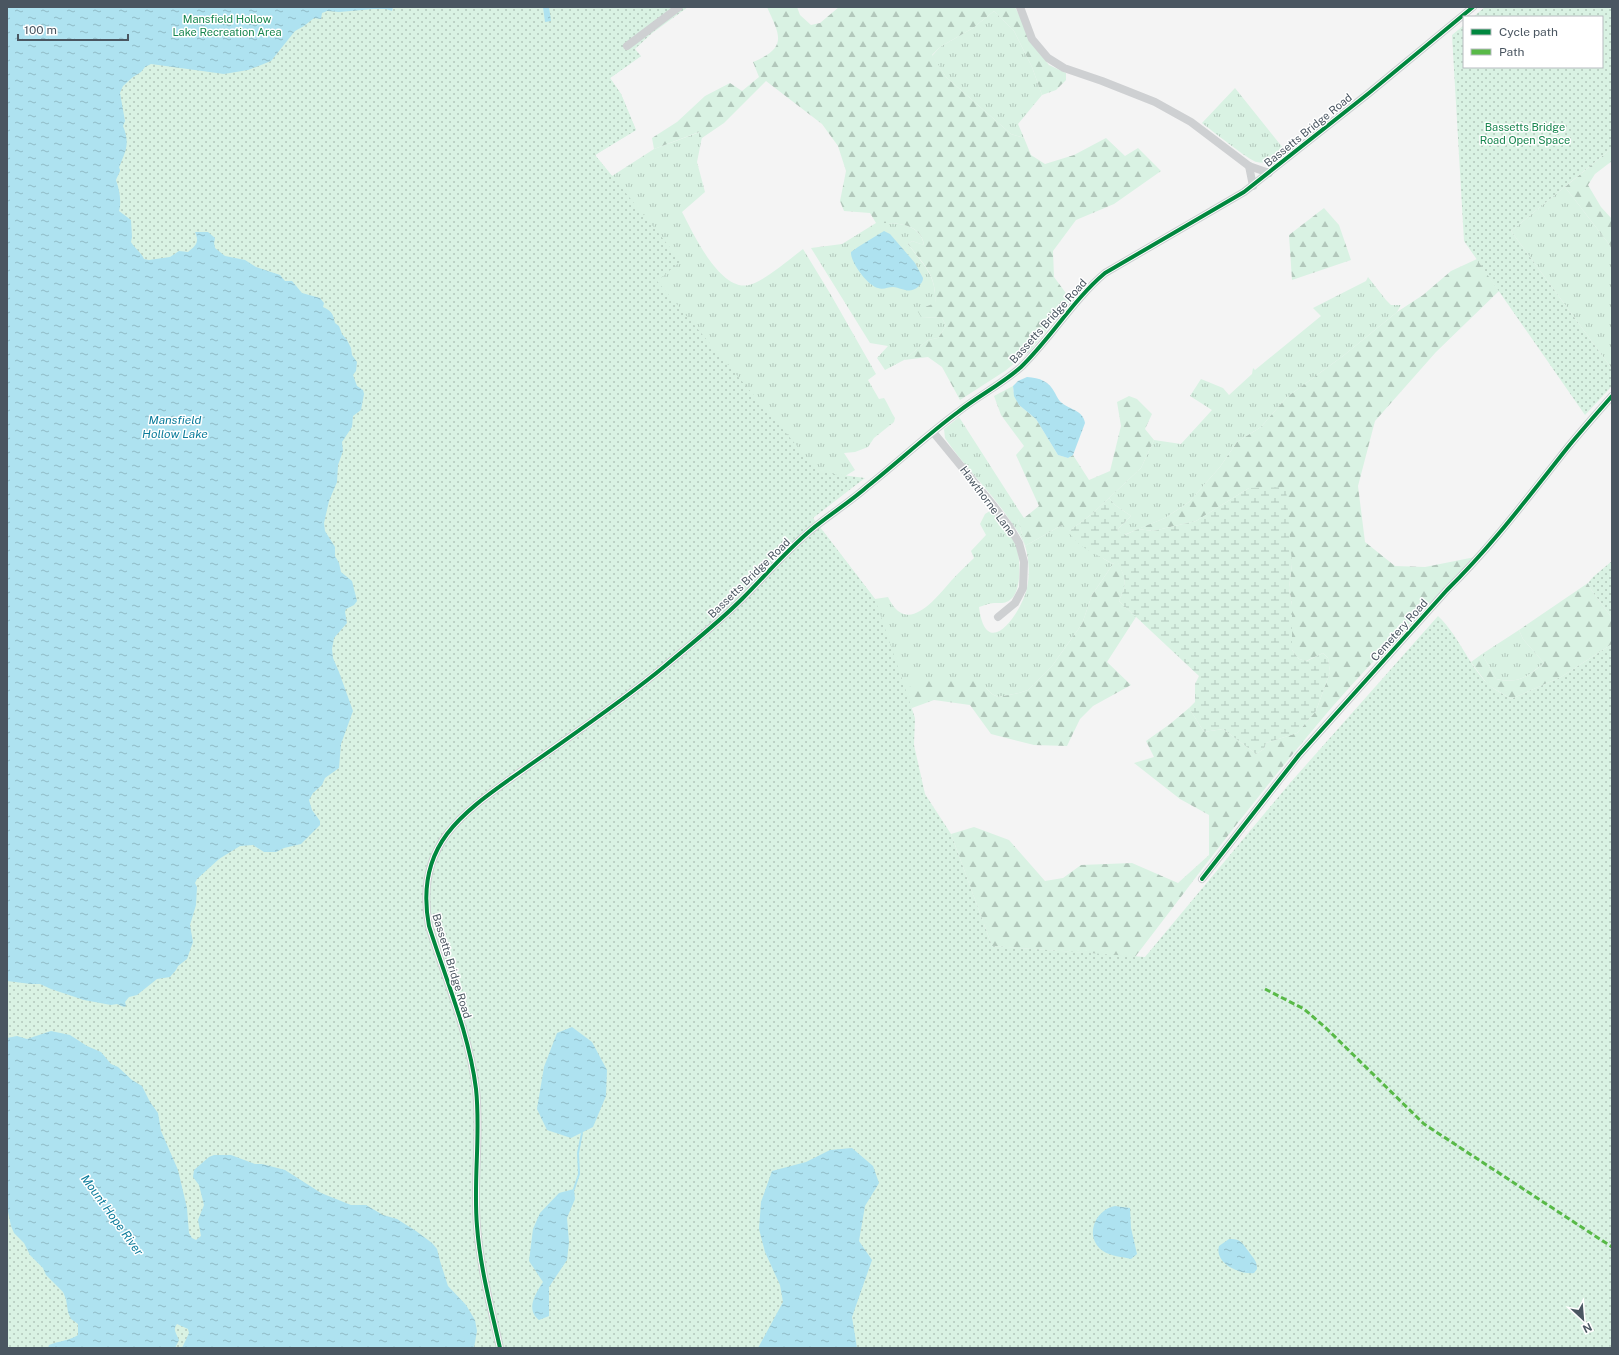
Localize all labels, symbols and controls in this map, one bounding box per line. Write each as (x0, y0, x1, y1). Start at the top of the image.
park label: Mansfield Hollow Lake Recreation Area (172, 13, 282, 38)
scale bar (18, 16, 128, 42)
legend (1463, 16, 1603, 68)
text: 100 m (24, 23, 57, 37)
text: Cycle path (1499, 25, 1558, 39)
text: Path (1499, 45, 1525, 59)
street label: Bassetts Bridge Road (1262, 91, 1354, 169)
park label: Bassetts Bridge Road Open Space (1480, 121, 1570, 146)
street label: Bassetts Bridge Road (1007, 276, 1089, 366)
water label: Mansfield Hollow Lake (142, 413, 208, 441)
street label: Hawthorne Lane (958, 464, 1018, 538)
street label: Bassetts Bridge Road (706, 536, 792, 620)
street label: Cemetery Road (1368, 597, 1430, 663)
street label: Bassetts Bridge Road (430, 912, 474, 1020)
water label: Mount Hope River (78, 1172, 146, 1258)
north arrow (1563, 1299, 1603, 1339)
text: N (1581, 1321, 1594, 1335)

